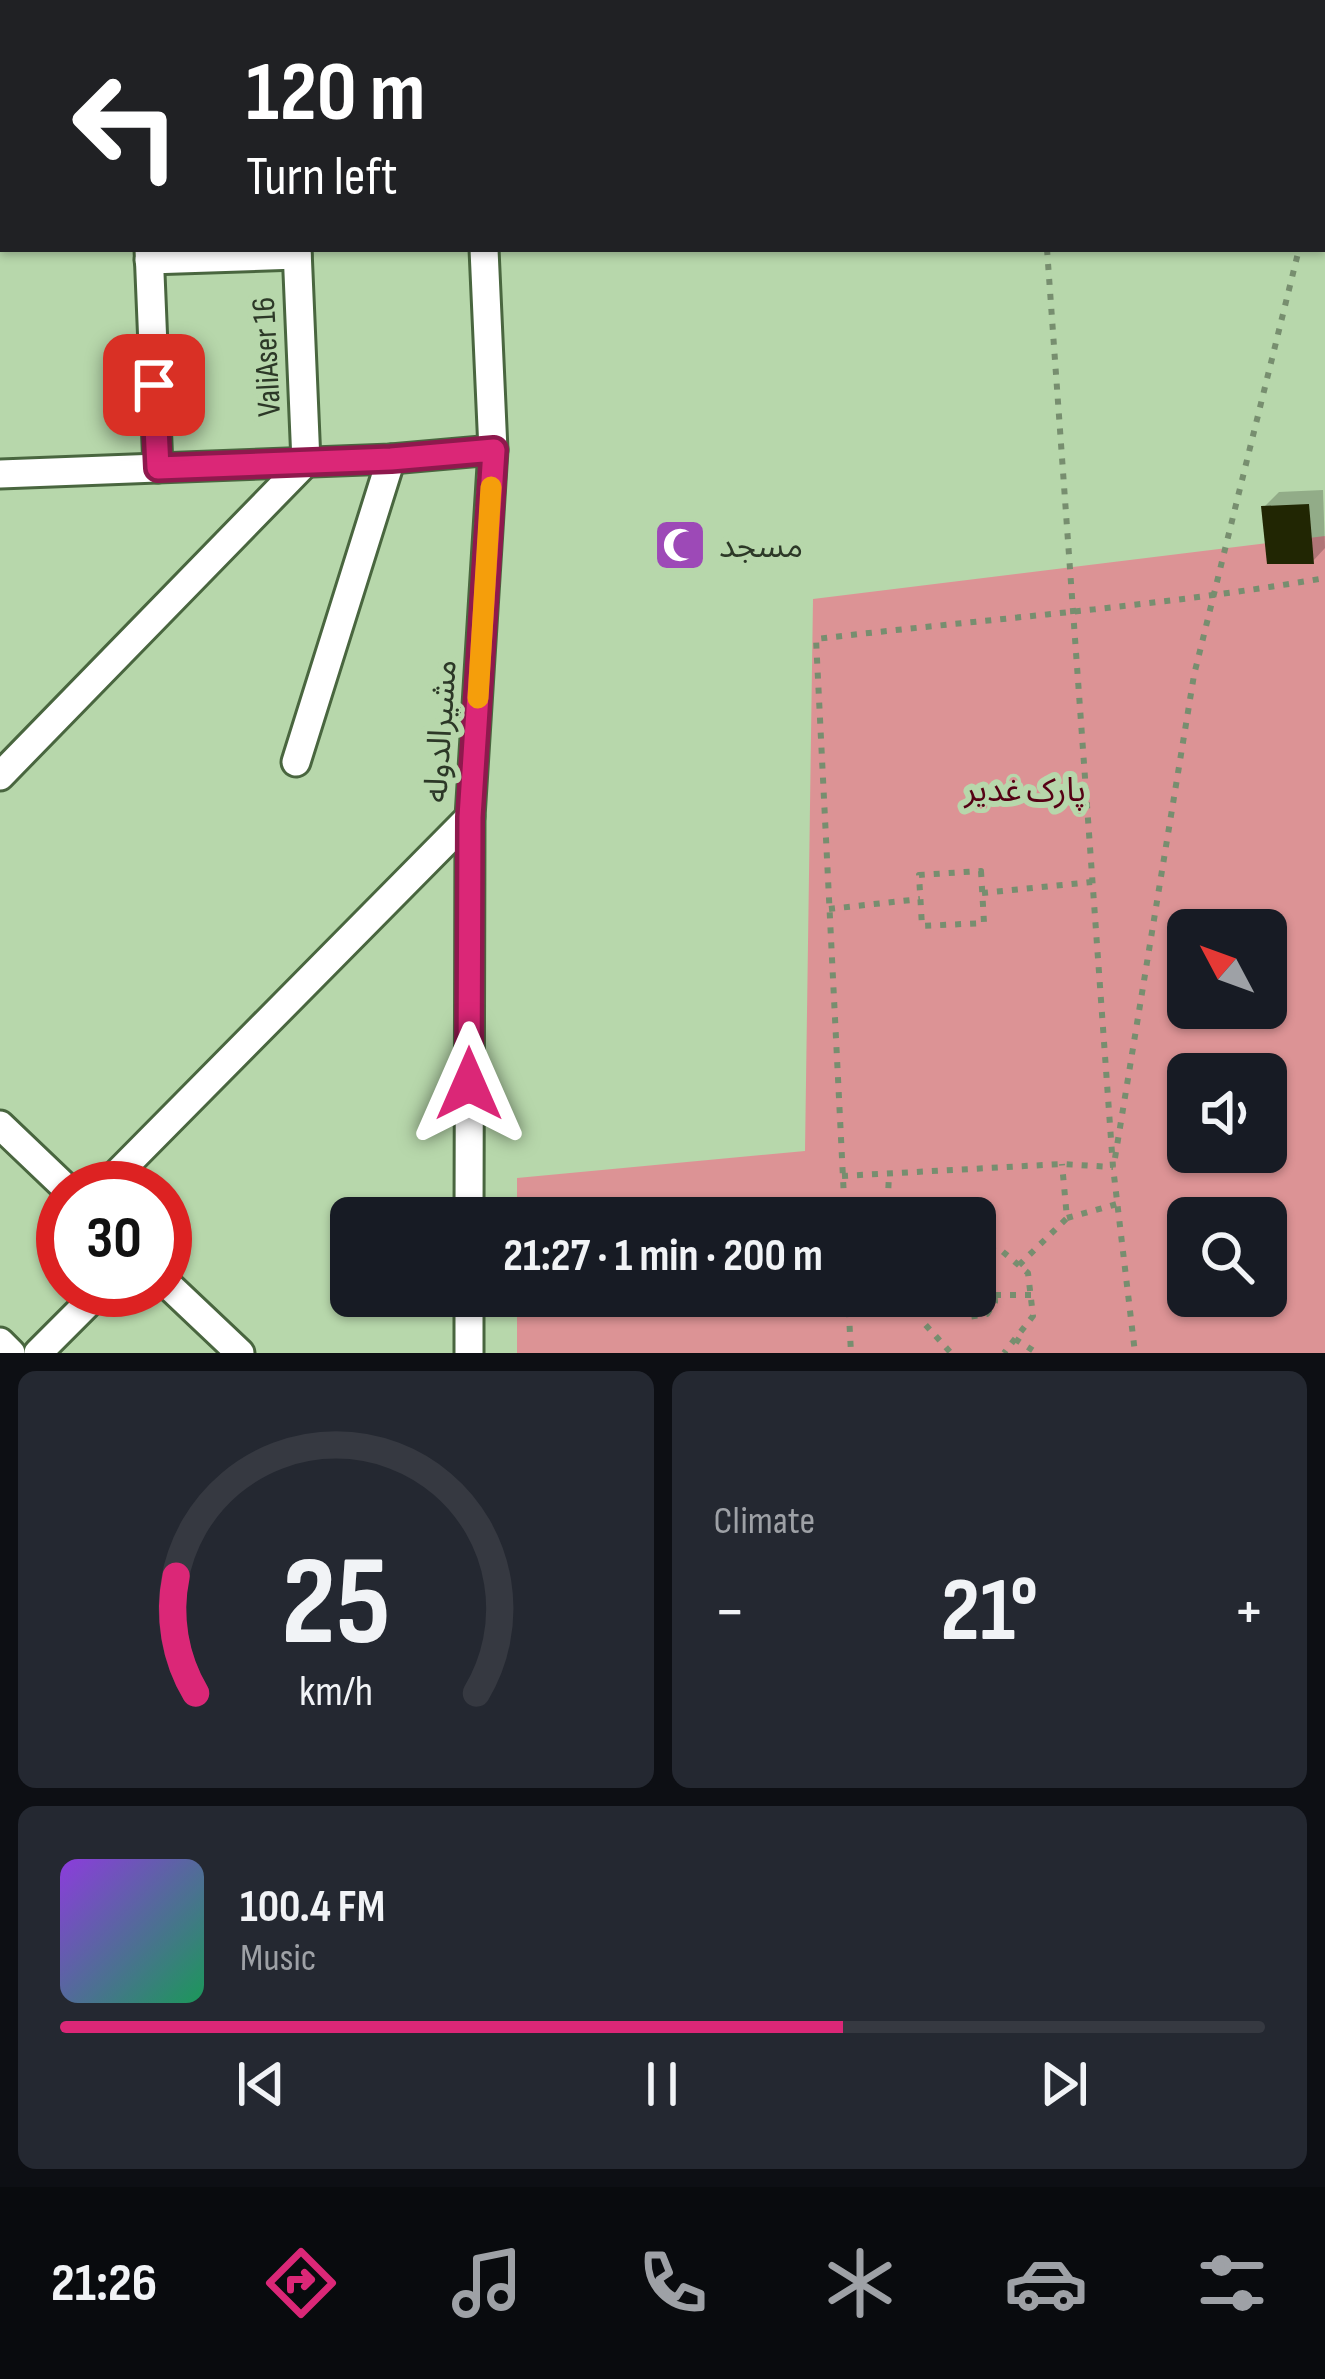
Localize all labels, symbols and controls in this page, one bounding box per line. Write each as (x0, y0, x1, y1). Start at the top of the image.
text: 120 m (246, 43, 425, 144)
icon: left (48, 48, 204, 204)
text: Turn left (246, 145, 398, 210)
street label: ValiAser 16 (244, 296, 290, 418)
pin (103, 334, 205, 436)
icon: arrive (121, 352, 187, 418)
mosque icon: مسجد (652, 517, 708, 573)
place label: مسجد (719, 527, 803, 567)
street label: مشیرالدوله (416, 658, 466, 804)
park label: پارک غدیر (963, 771, 1086, 811)
north arrow (1167, 909, 1287, 1029)
map controls (1167, 909, 1287, 1317)
position arrow (406, 1021, 532, 1147)
button: sound (1167, 1053, 1287, 1173)
speed limit sign: 30 (36, 1161, 192, 1317)
button: search (1167, 1197, 1287, 1317)
text: 21:27 · 1 min · 200 m (503, 1229, 823, 1284)
text: Climate (714, 1498, 815, 1545)
text: 25 (281, 1530, 390, 1679)
text: 21° (940, 1558, 1038, 1666)
text: − (714, 1573, 746, 1652)
text: + (1233, 1573, 1265, 1652)
text: km/h (299, 1665, 373, 1717)
text: 100.4 FM (240, 1880, 385, 1935)
text: Music (240, 1935, 316, 1982)
icon: previous (228, 2051, 294, 2117)
icon: pause (629, 2051, 695, 2117)
icon: next (1031, 2051, 1097, 2117)
icon: directions (259, 2241, 343, 2325)
icon: music (445, 2241, 529, 2325)
icon: phone (631, 2241, 715, 2325)
icon: climate (818, 2241, 902, 2325)
icon: car (1004, 2241, 1088, 2325)
icon: filters (1190, 2241, 1274, 2325)
text: 21:26 (51, 2251, 157, 2316)

